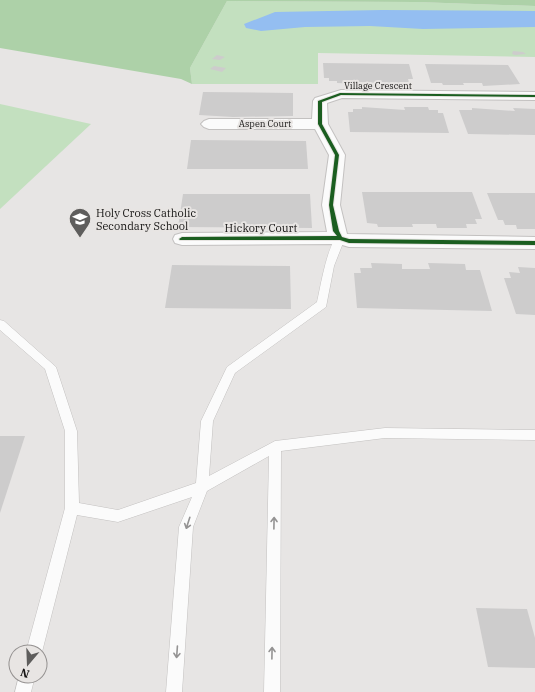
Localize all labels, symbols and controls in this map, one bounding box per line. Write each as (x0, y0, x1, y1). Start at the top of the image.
street label: Village Crescent (344, 80, 412, 91)
street label: Aspen Court (239, 118, 291, 129)
school or university icon: Holy Cross Catholic Secondary School (67, 206, 93, 239)
place label: Holy Cross Catholic Secondary School (96, 206, 197, 233)
street label: Hickory Court (225, 221, 298, 235)
one-way arrow (184, 517, 191, 530)
one-way arrow (270, 517, 278, 530)
north arrow (8, 644, 48, 684)
one-way arrow (173, 645, 180, 658)
one-way arrow (269, 647, 276, 660)
text: N (18, 665, 31, 681)

